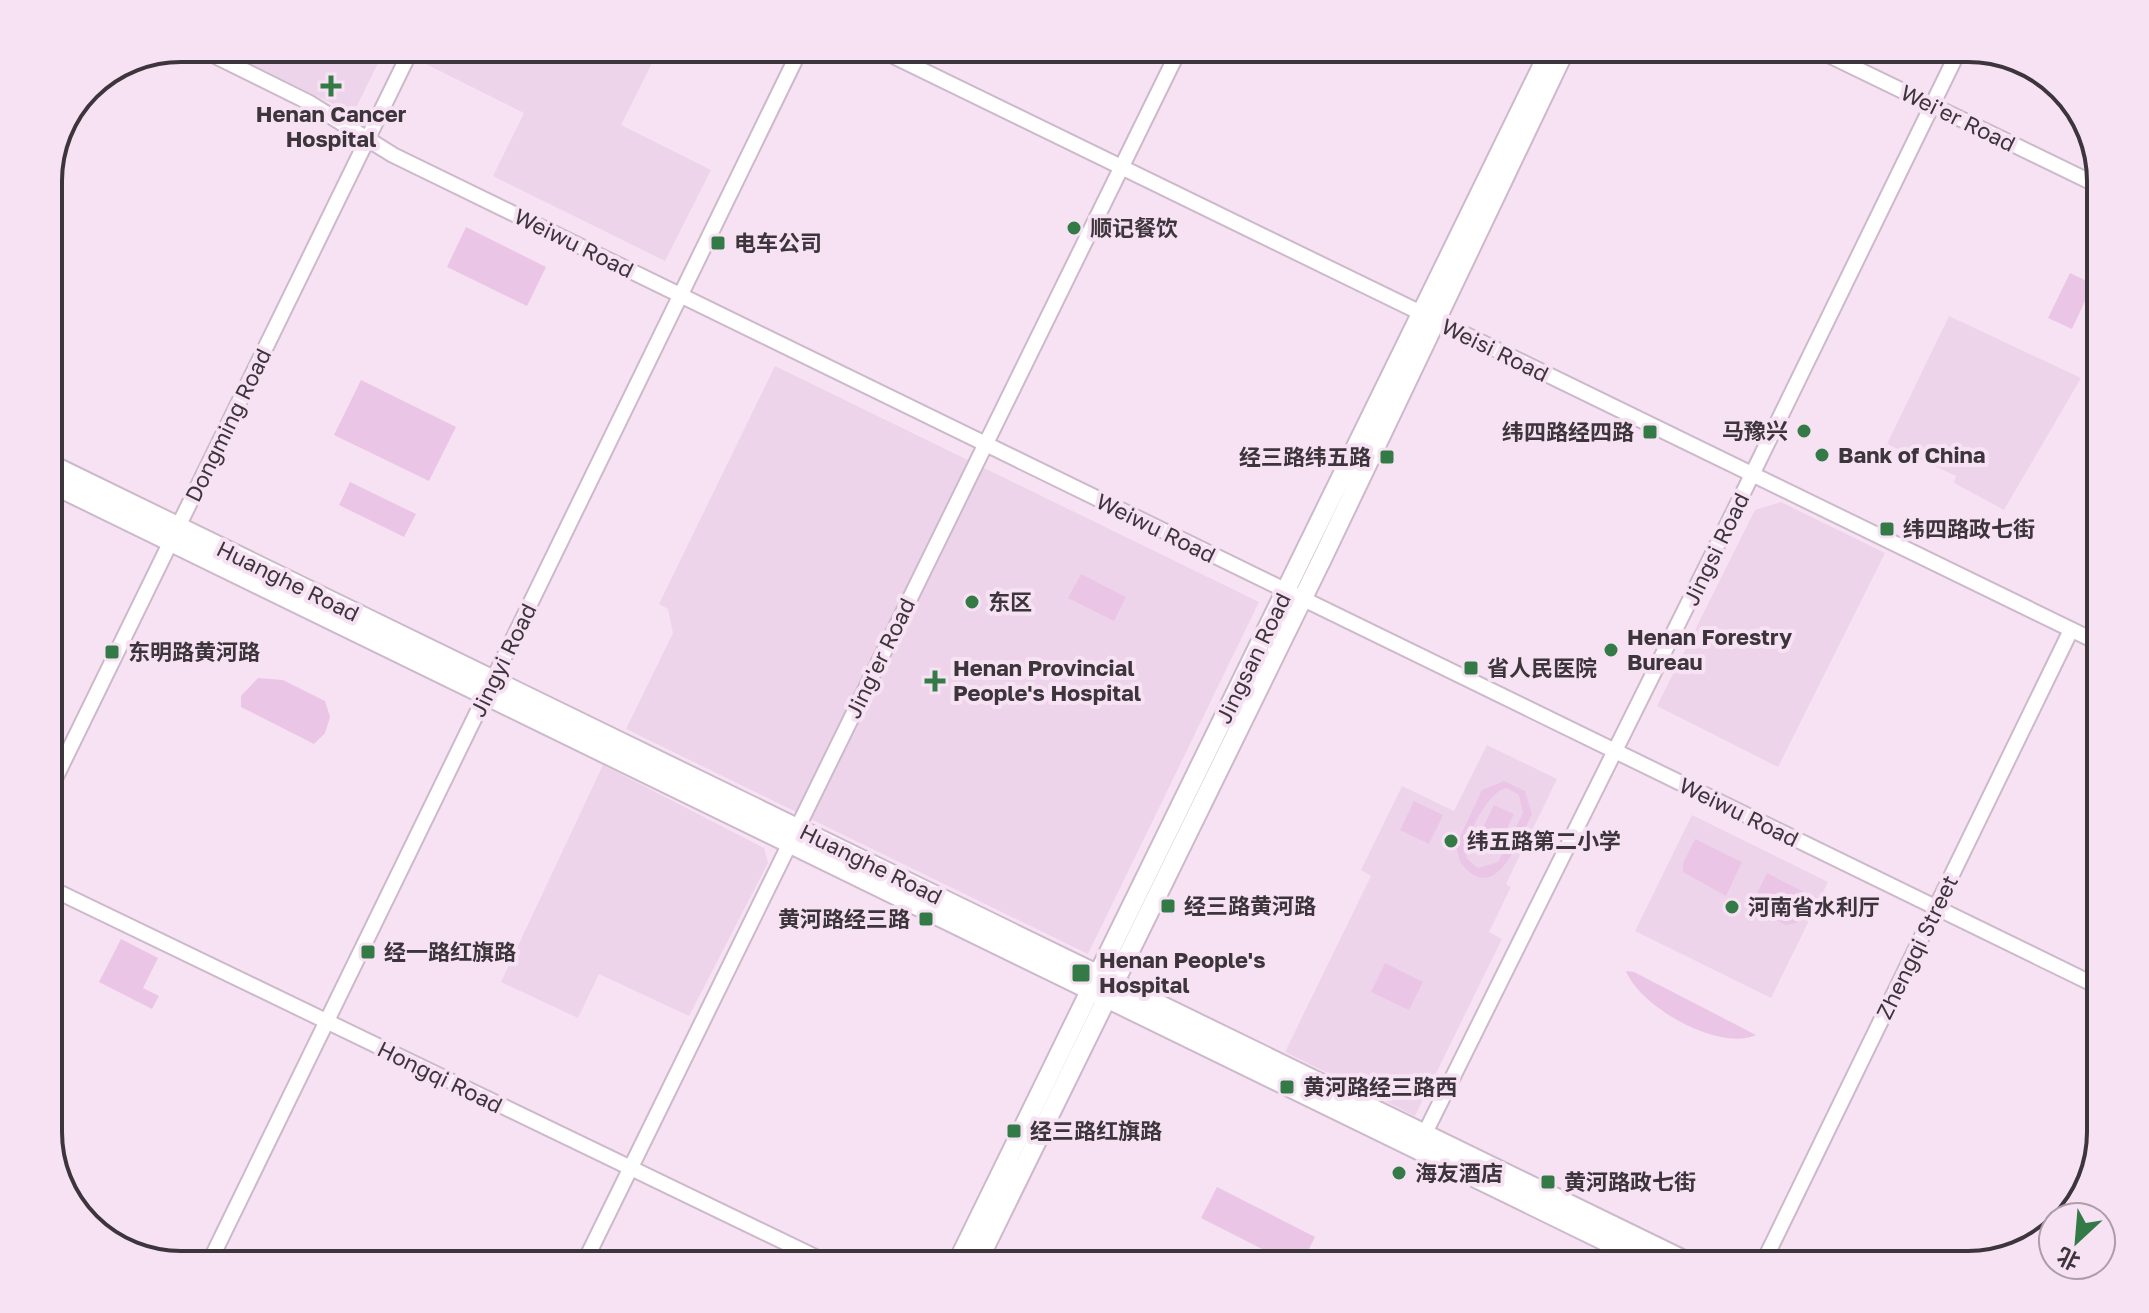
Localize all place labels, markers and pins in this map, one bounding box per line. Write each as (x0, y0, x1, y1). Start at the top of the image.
marker: Henan Cancer Hospital (320, 75, 342, 97)
place label: Henan Cancer Hospital (256, 100, 407, 152)
place label: 顺记餐饮 (1090, 214, 1178, 241)
marker: 顺记餐饮 (1065, 219, 1083, 237)
place label: 电车公司 (734, 229, 822, 256)
marker: 电车公司 (709, 234, 727, 252)
place label: 马豫兴 (1722, 417, 1788, 444)
place label: 纬四路经四路 (1502, 418, 1634, 445)
marker: 马豫兴 (1795, 422, 1813, 440)
marker: 纬四路经四路 (1641, 423, 1659, 441)
place label: Bank of China (1838, 441, 1986, 468)
place label: 经三路纬五路 (1239, 443, 1371, 470)
marker: Bank of China (1813, 446, 1831, 464)
marker: 经三路纬五路 (1378, 448, 1396, 466)
place label: 纬四路政七街 (1903, 515, 2035, 542)
marker: 纬四路政七街 (1878, 520, 1896, 538)
place label: 东区 (988, 588, 1032, 615)
marker: 东区 (963, 593, 981, 611)
place label: Henan Forestry Bureau (1627, 623, 1792, 675)
place label: 东明路黄河路 (128, 638, 260, 665)
marker: Henan Forestry Bureau (1602, 641, 1620, 659)
marker: 东明路黄河路 (103, 643, 121, 661)
place label: Henan Provincial People's Hospital (953, 654, 1141, 706)
place label: 省人民医院 (1487, 654, 1597, 681)
marker: 省人民医院 (1462, 659, 1480, 677)
marker: Henan Provincial People's Hospital (924, 670, 946, 692)
place label: 纬五路第二小学 (1467, 827, 1621, 854)
marker: 纬五路第二小学 (1442, 832, 1460, 850)
place label: 经三路黄河路 (1184, 892, 1316, 919)
place label: 河南省水利厅 (1748, 893, 1880, 920)
marker: 经三路黄河路 (1159, 897, 1177, 915)
marker: 河南省水利厅 (1723, 898, 1741, 916)
place label: 黄河路经三路 (778, 905, 910, 932)
marker: 黄河路经三路 (917, 910, 935, 928)
place label: 经一路红旗路 (384, 938, 516, 965)
marker: 经一路红旗路 (359, 943, 377, 961)
place label: Henan People's Hospital (1099, 946, 1265, 998)
marker: Henan People's Hospital (1070, 962, 1092, 984)
place label: 黄河路经三路西 (1303, 1073, 1457, 1100)
marker: 黄河路经三路西 (1278, 1078, 1296, 1096)
place label: 经三路红旗路 (1030, 1117, 1162, 1144)
marker: 经三路红旗路 (1005, 1122, 1023, 1140)
place label: 海友酒店 (1415, 1159, 1503, 1186)
marker: 海友酒店 (1390, 1164, 1408, 1182)
place label: 黄河路政七街 (1564, 1168, 1696, 1195)
marker: 黄河路政七街 (1539, 1173, 1557, 1191)

